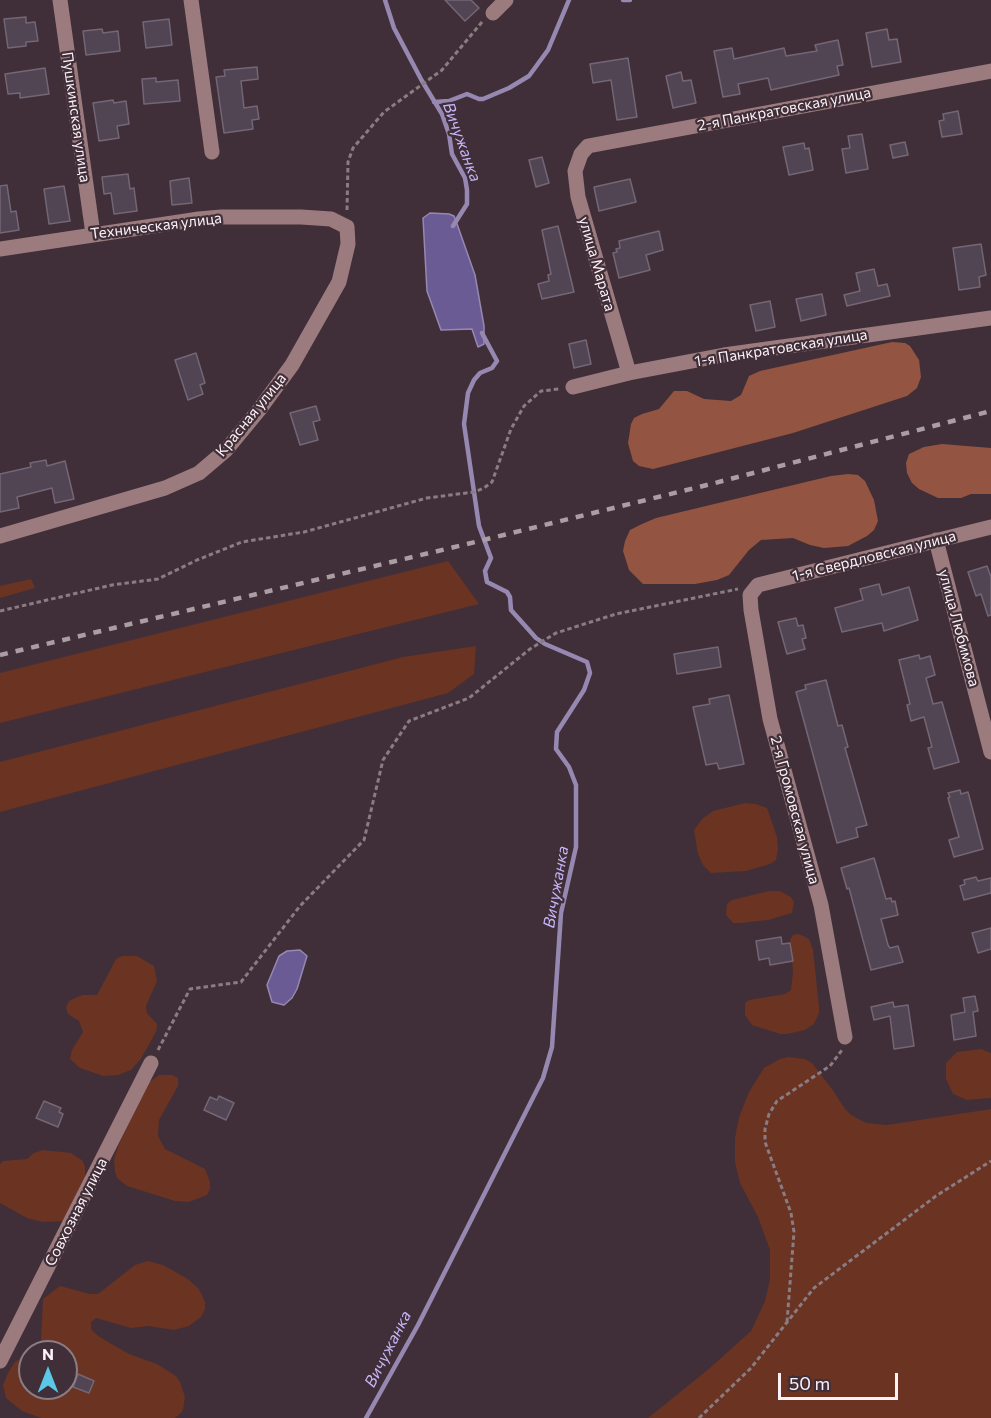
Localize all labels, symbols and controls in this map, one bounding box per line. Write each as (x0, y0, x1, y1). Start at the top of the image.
street label: Пушкинская улица (58, 51, 94, 183)
street label: 2-я Панкратовская улица (696, 83, 872, 135)
water label: Вичужанка (439, 100, 485, 184)
street label: Техническая улица (89, 209, 223, 243)
street label: улица Марата (575, 215, 619, 313)
street label: 1-я Панкратовская улица (693, 325, 869, 371)
street label: Красная улица (212, 370, 290, 460)
street label: 1-я Свердловская улица (790, 527, 958, 585)
street label: улица Любимова (935, 567, 983, 689)
street label: 2-я Громовская улица (767, 734, 823, 886)
water label: Вичужанка (539, 844, 573, 930)
street label: Совхозная улица (41, 1155, 111, 1269)
water label: Вичужанка (361, 1308, 415, 1390)
north arrow (18, 1340, 78, 1400)
text: N (42, 1344, 54, 1363)
scale bar (781, 1361, 901, 1399)
text: 50 m (789, 1372, 830, 1394)

